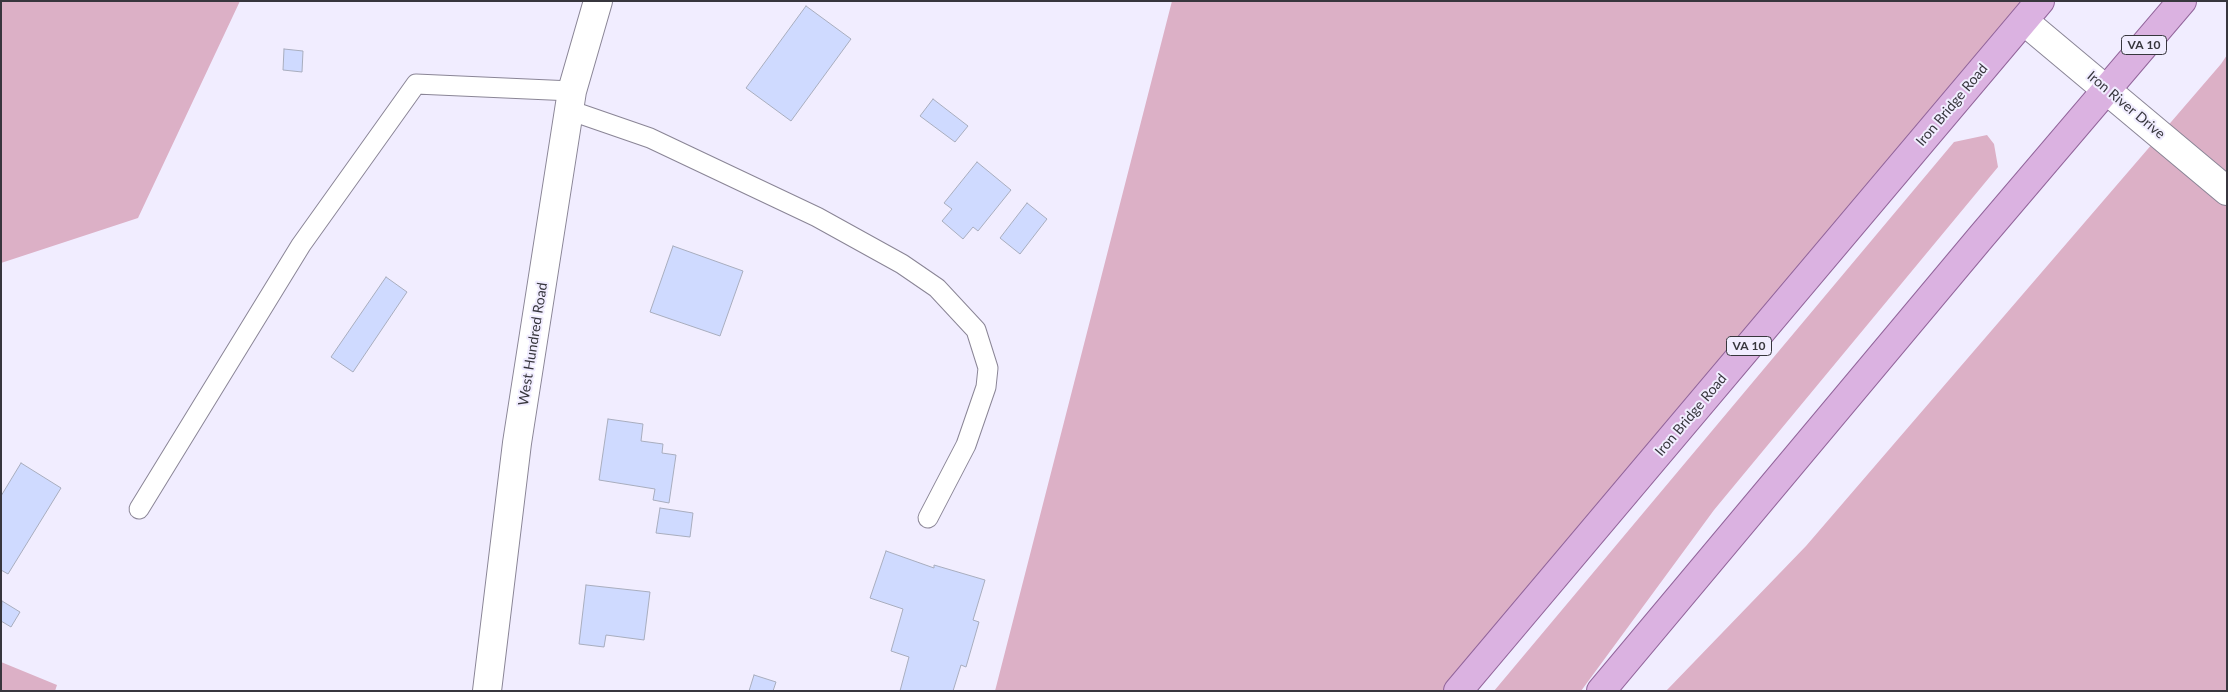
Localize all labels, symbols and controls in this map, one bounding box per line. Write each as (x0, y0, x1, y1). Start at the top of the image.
road number: VA 10 (2122, 36, 2166, 54)
street label: Iron Bridge Road (1913, 60, 1991, 150)
street label: Iron River Drive (2084, 68, 2168, 142)
street label: West Hundred Road (515, 281, 551, 407)
road number: VA 10 (1726, 336, 1772, 356)
street label: Iron Bridge Road (1652, 370, 1730, 460)

